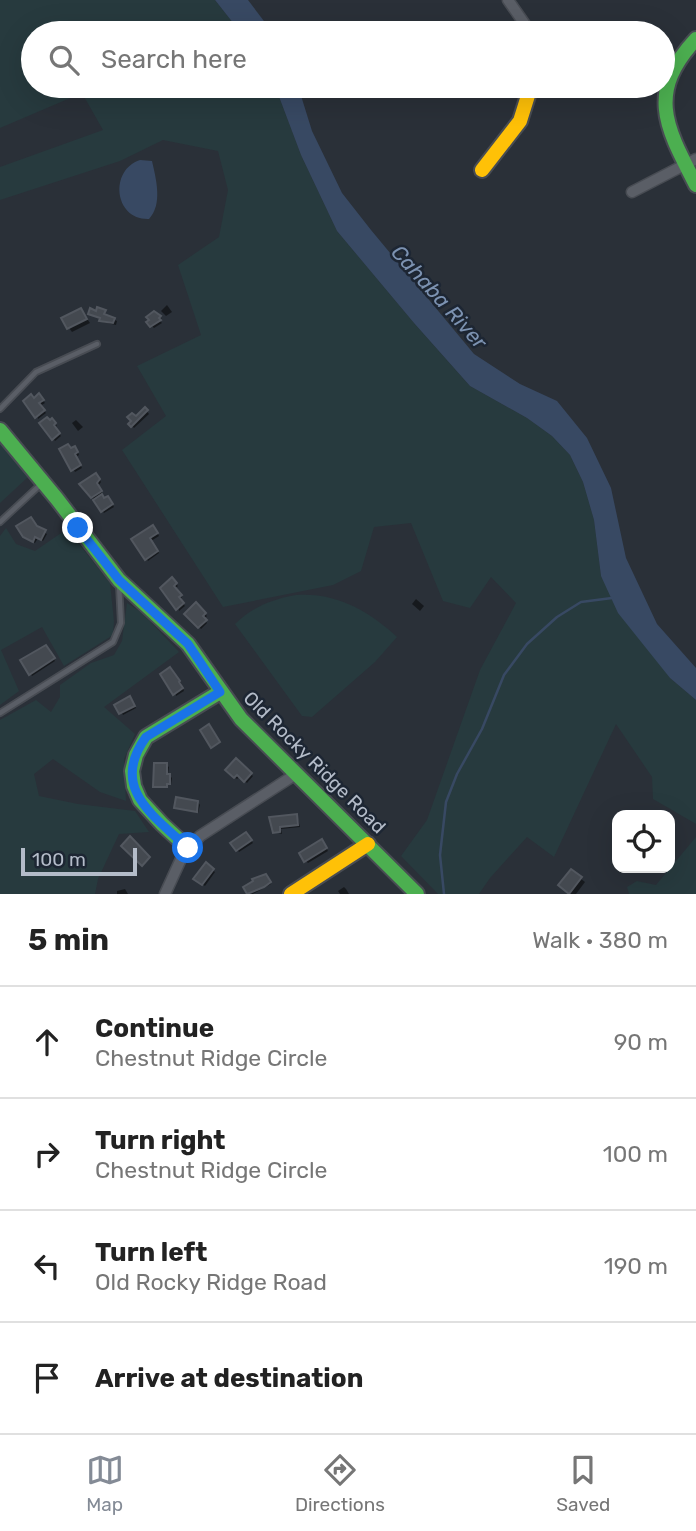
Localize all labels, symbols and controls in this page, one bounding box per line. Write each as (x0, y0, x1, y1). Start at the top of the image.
search box (21, 21, 675, 98)
icon: search (45, 41, 83, 79)
text: Search here (101, 44, 247, 75)
water label: Cahaba River (386, 240, 493, 355)
route end (62, 512, 93, 543)
street label: Old Rocky Ridge Road (239, 686, 391, 838)
map controls (612, 810, 675, 873)
button: locate (612, 810, 675, 873)
route start (172, 832, 203, 863)
scale bar (21, 845, 136, 877)
text: 100 m (32, 848, 86, 871)
text: 5 min (28, 922, 109, 958)
text: Walk · 380 m (532, 926, 668, 954)
text: Continue (95, 1013, 214, 1044)
icon: ahead (28, 1023, 66, 1061)
text: 90 m (614, 1028, 668, 1056)
text: Chestnut Ridge Circle (95, 1044, 327, 1072)
text: Turn right (95, 1125, 225, 1156)
icon: right (28, 1135, 66, 1173)
text: 100 m (603, 1140, 668, 1168)
text: Chestnut Ridge Circle (95, 1156, 327, 1184)
text: Turn left (95, 1237, 207, 1268)
icon: left (28, 1247, 66, 1285)
text: 190 m (604, 1252, 668, 1280)
text: Old Rocky Ridge Road (95, 1268, 327, 1296)
icon: arrive (28, 1359, 66, 1397)
text: Arrive at destination (95, 1363, 363, 1394)
tab: Map (86, 1451, 124, 1516)
tab: Directions (295, 1451, 385, 1516)
tab: Saved (556, 1451, 610, 1516)

